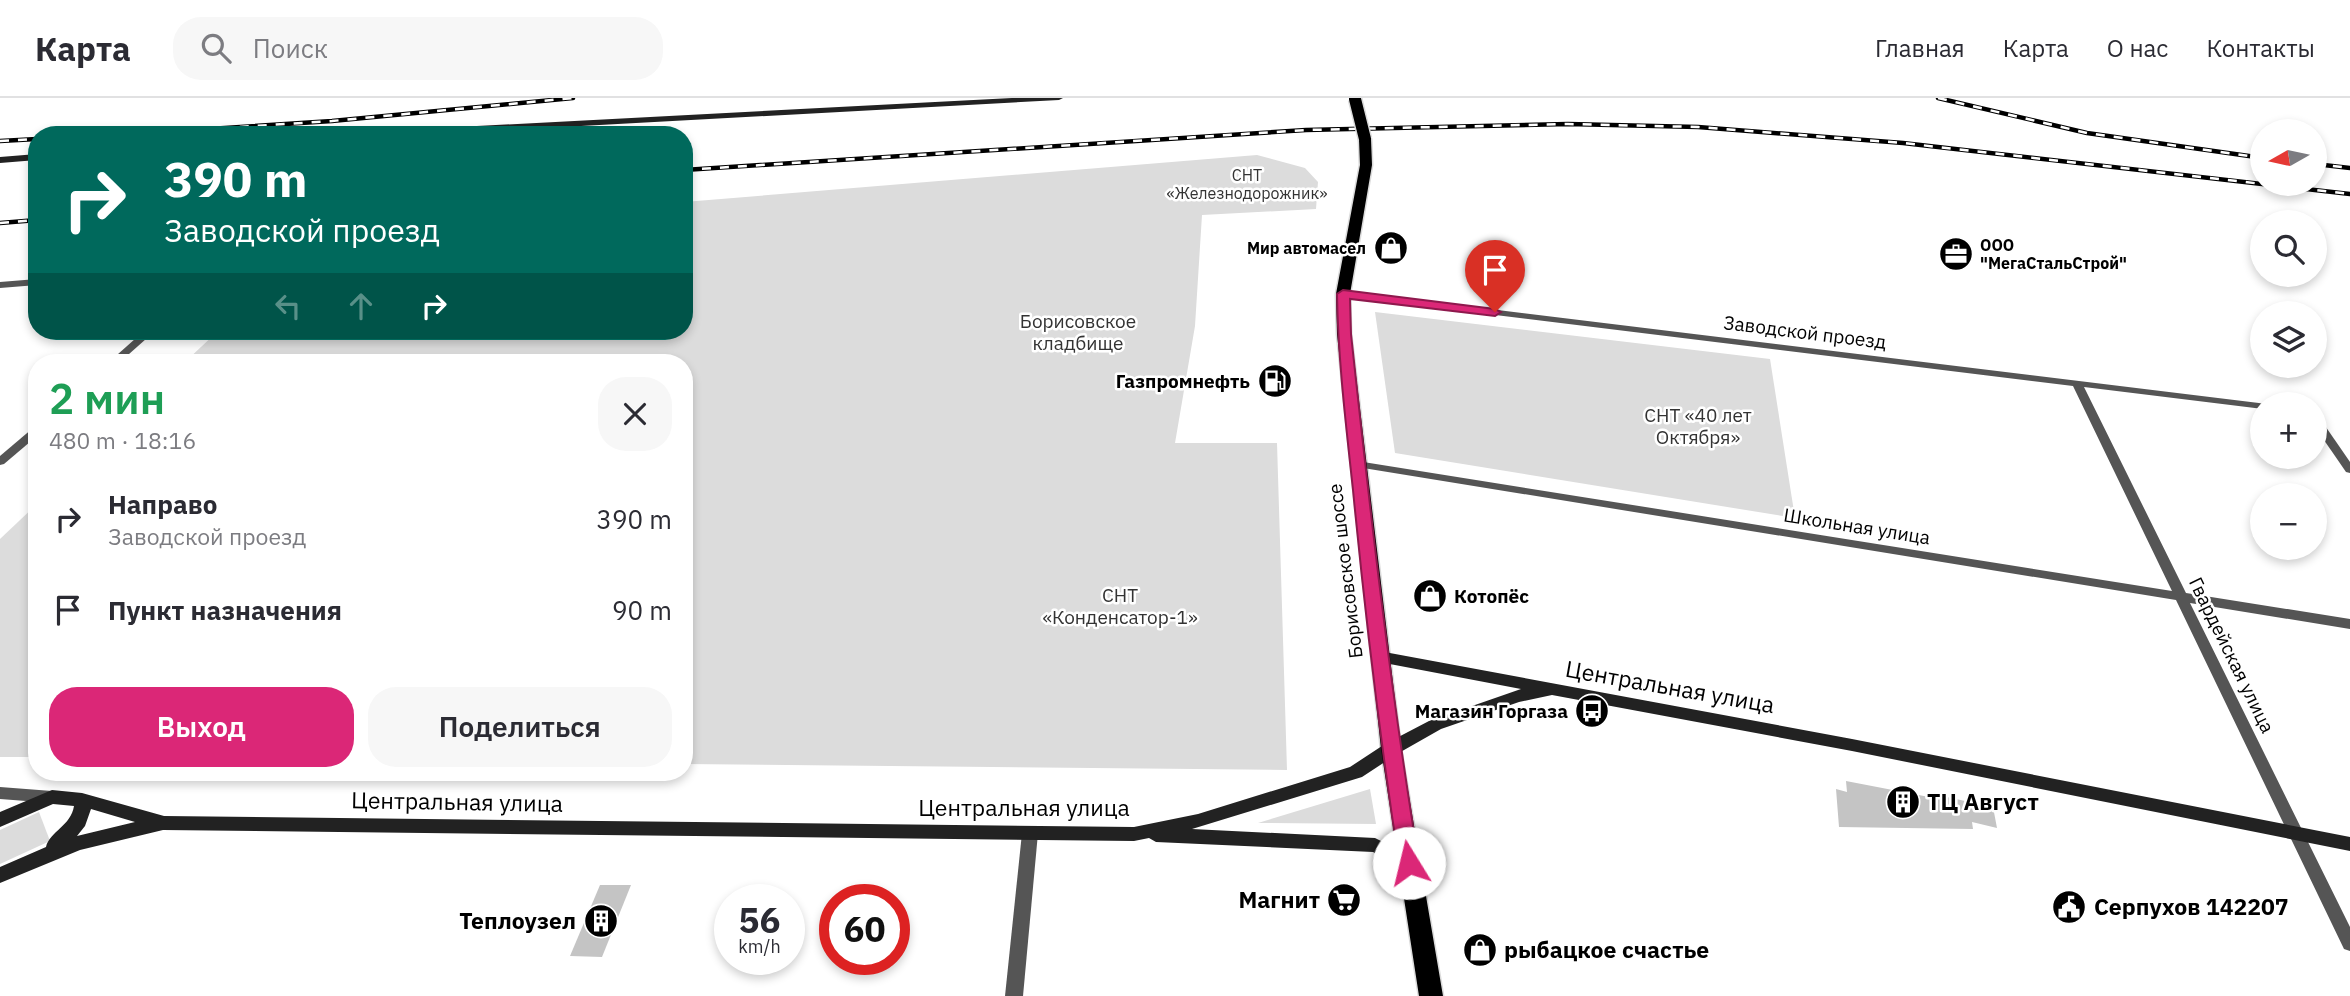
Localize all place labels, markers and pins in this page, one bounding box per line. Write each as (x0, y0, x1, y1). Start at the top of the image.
shop icon: Мир автомасел (1372, 229, 1410, 267)
office icon: ООО "МегаСтальСтрой" (1937, 235, 1975, 273)
place label: ООО "МегаСтальСтрой" (1980, 235, 2127, 273)
place label: Мир автомасел (1247, 238, 1366, 258)
pin (1465, 240, 1525, 312)
fuel station icon: Газпромнефть (1256, 362, 1294, 400)
place label: Газпромнефть (1116, 369, 1250, 393)
shop icon: Котопёс (1411, 577, 1449, 615)
place label: Котопёс (1454, 584, 1529, 608)
bus stop icon: Магазин Горгаза (1573, 692, 1611, 730)
place label: Магазин Горгаза (1415, 699, 1568, 723)
building icon: ТЦ Август (1884, 783, 1922, 821)
place label: ТЦ Август (1927, 786, 2039, 816)
supermarket icon: Магнит (1325, 881, 1363, 919)
place label: Магнит (1238, 884, 1320, 914)
public building icon: Серпухов 142207 (2050, 888, 2088, 926)
place label: Серпухов 142207 (2094, 891, 2289, 921)
building icon: Теплоузел (582, 902, 620, 940)
place label: Теплоузел (459, 905, 576, 935)
shop icon: рыбацкое счастье (1461, 931, 1499, 969)
place label: рыбацкое счастье (1504, 934, 1709, 964)

